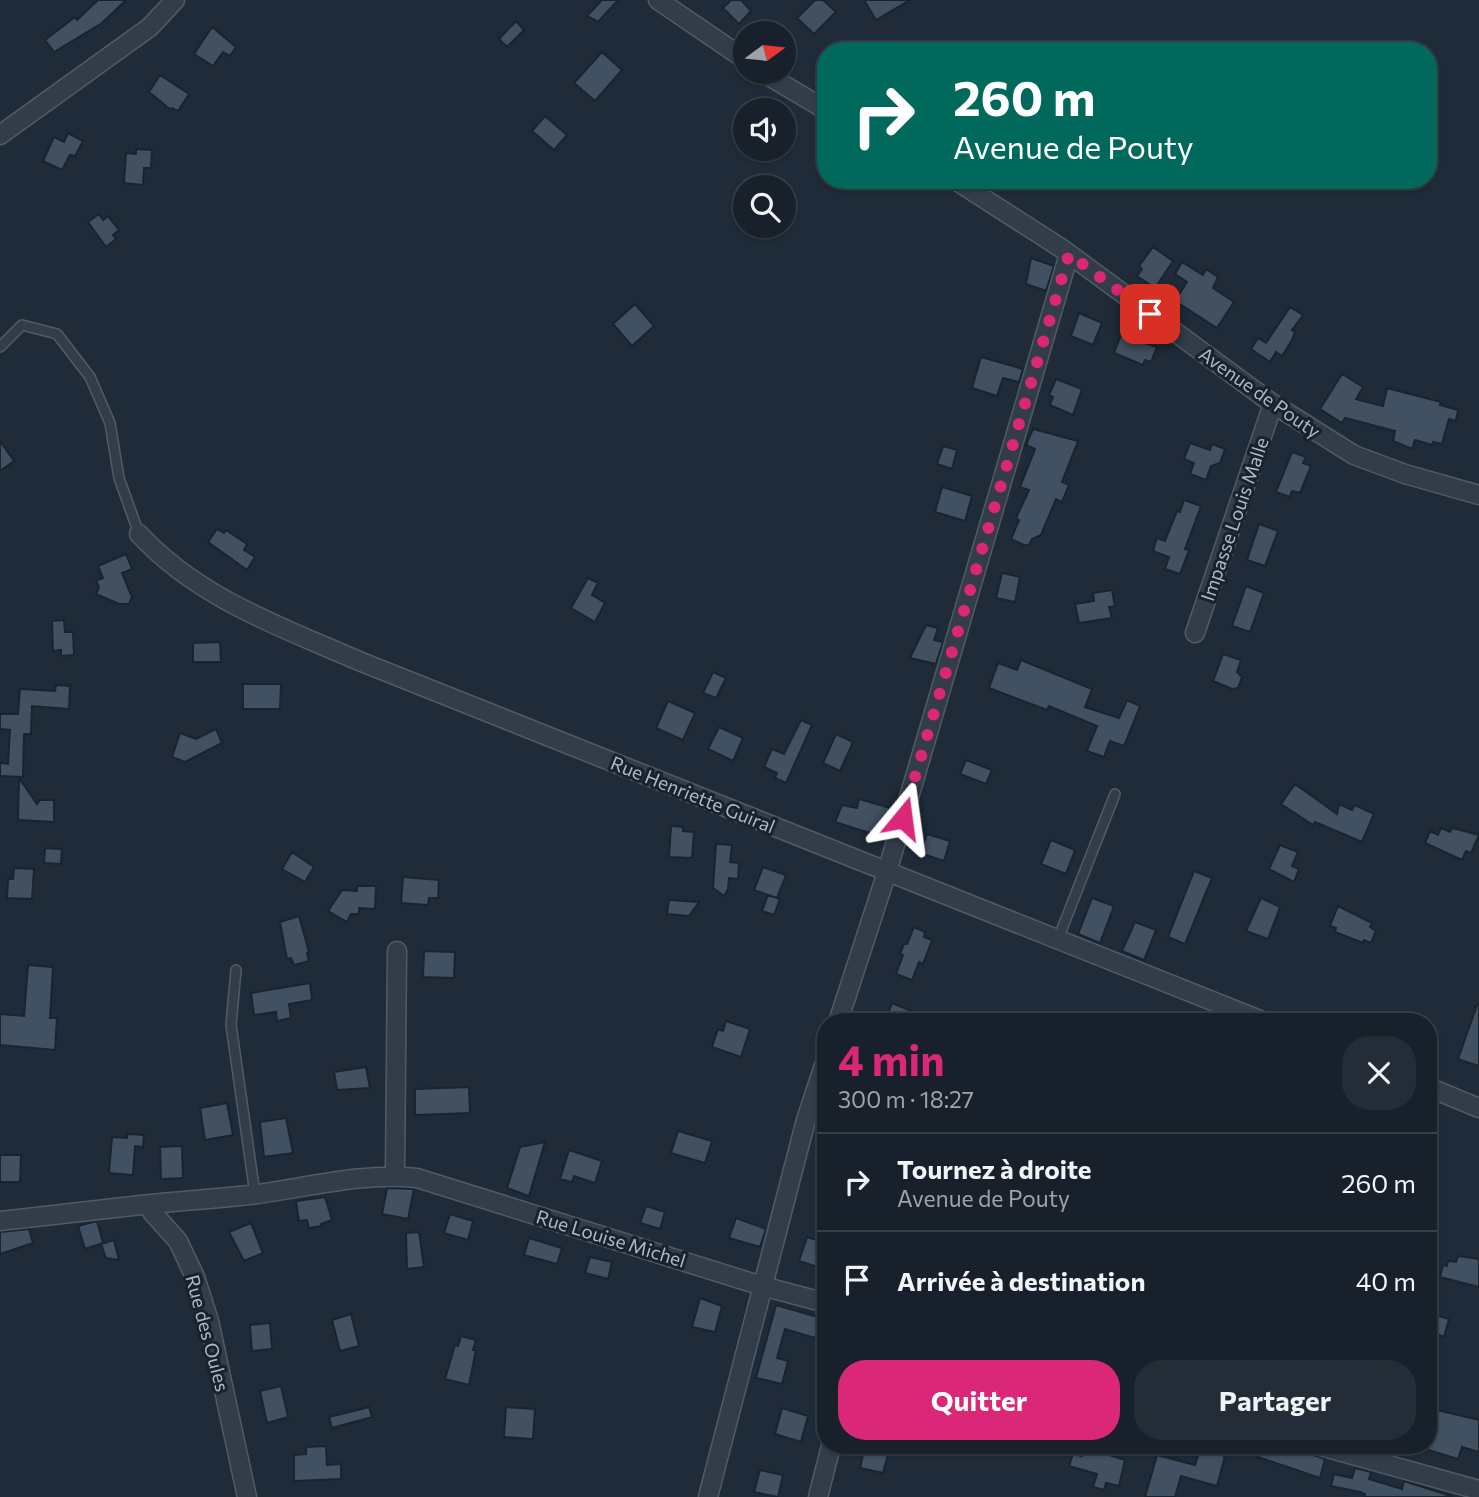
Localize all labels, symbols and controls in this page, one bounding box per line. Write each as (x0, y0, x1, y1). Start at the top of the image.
north arrow (733, 21, 796, 84)
map controls (733, 21, 796, 238)
text: 260 m (953, 66, 1095, 126)
icon: right (838, 70, 929, 161)
button: sound (733, 98, 796, 161)
text: Avenue de Pouty (953, 126, 1194, 166)
button: search (733, 175, 796, 238)
pin (1120, 284, 1180, 344)
icon: arrive (1131, 295, 1169, 333)
street label: Avenue de Pouty (1195, 342, 1325, 442)
street label: Impasse Louis Malle (1195, 434, 1273, 604)
street label: Rue Henriette Guiral (608, 751, 778, 837)
position arrow (866, 781, 940, 855)
text: 4 min (838, 1033, 944, 1085)
button: close (1342, 1036, 1416, 1110)
text: 300 m · 18:27 (838, 1085, 974, 1113)
text: Tournez à droite (897, 1153, 1092, 1184)
icon: right (838, 1163, 876, 1201)
text: 260 m (1341, 1167, 1416, 1198)
text: Avenue de Pouty (897, 1184, 1070, 1212)
street label: Rue Louise Michel (533, 1204, 689, 1272)
icon: arrive (838, 1261, 876, 1299)
text: Arrivée à destination (897, 1265, 1145, 1296)
text: 40 m (1356, 1265, 1416, 1296)
street label: Rue des Oules (181, 1272, 235, 1394)
button: Quitter (838, 1360, 1120, 1440)
button: Partager (1134, 1360, 1416, 1440)

